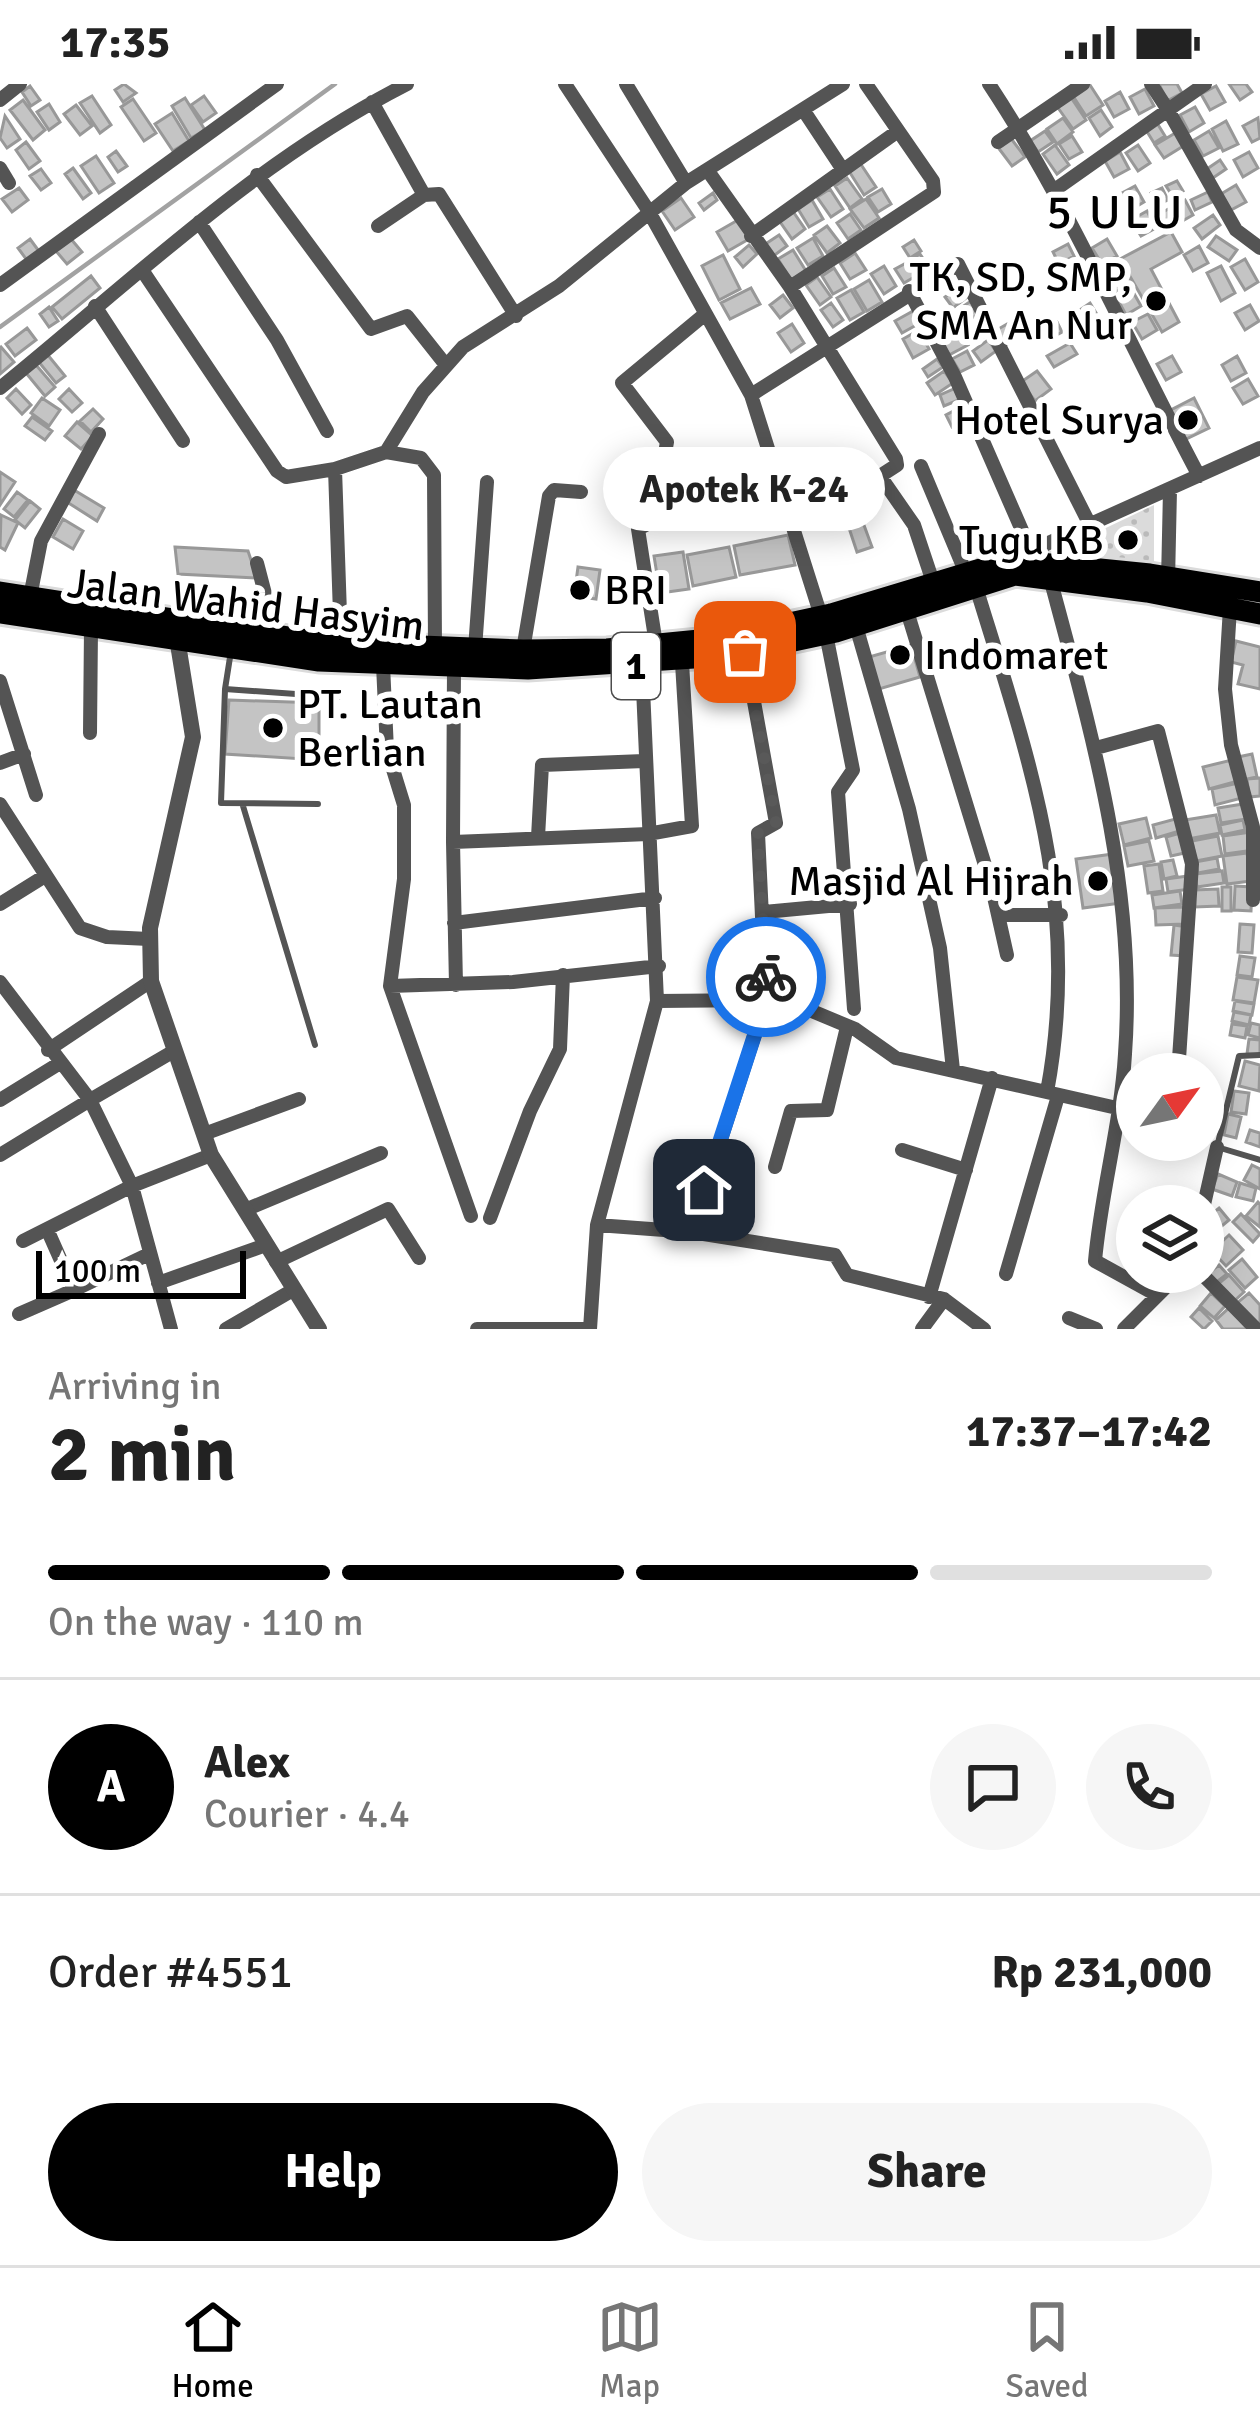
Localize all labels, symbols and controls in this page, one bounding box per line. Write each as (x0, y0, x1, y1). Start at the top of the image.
text: 17:35 (60, 15, 170, 70)
district label: 5 ULU (1046, 183, 1186, 242)
place label: TK, SD, SMP, SMA An Nur (909, 252, 1133, 351)
marker: TK, SD, SMP, SMA An Nur (1143, 288, 1169, 314)
place label: Hotel Surya (954, 395, 1164, 446)
marker: Hotel Surya (1175, 407, 1201, 433)
callout: Apotek K-24 (604, 448, 886, 532)
text: Apotek K-24 (639, 465, 849, 513)
place label: Tugu KB (959, 515, 1104, 566)
marker: Tugu KB (1115, 527, 1141, 553)
street label: Jalan Wahid Hasyim (65, 558, 427, 652)
place label: BRI (604, 565, 667, 616)
marker: BRI (567, 577, 593, 603)
pin (694, 601, 796, 703)
icon: bag (712, 619, 778, 685)
place label: Indomaret (924, 630, 1108, 681)
road number: 1 (612, 633, 660, 699)
marker: Indomaret (887, 642, 913, 668)
place label: PT. Lautan Berlian (297, 679, 483, 778)
marker: PT. Lautan Berlian (260, 715, 286, 741)
place label: Masjid Al Hijrah (788, 856, 1074, 907)
marker: Masjid Al Hijrah (1085, 868, 1111, 894)
courier (706, 917, 826, 1037)
icon: bike (733, 944, 799, 1010)
north arrow (1116, 1053, 1224, 1161)
map controls (1116, 1053, 1224, 1293)
pin (653, 1139, 755, 1241)
icon: home (671, 1157, 737, 1223)
button: layers (1116, 1185, 1224, 1293)
scale bar (36, 1245, 246, 1298)
text: 100 m (54, 1251, 141, 1292)
text: Arriving in (48, 1362, 222, 1410)
text: 17:37–17:42 (966, 1404, 1212, 1459)
text: 2 min (48, 1407, 236, 1503)
text: On the way · 110 m (48, 1598, 364, 1646)
button: chat (930, 1724, 1056, 1850)
button: phone (1086, 1724, 1212, 1850)
text: Alex (204, 1735, 290, 1790)
text: A (97, 1759, 125, 1814)
text: Courier · 4.4 (204, 1790, 410, 1838)
text: Order #4551 (48, 1945, 293, 2000)
text: Rp 231,000 (991, 1945, 1212, 2000)
button: Help (48, 2103, 618, 2241)
button: Share (642, 2103, 1212, 2241)
tab: Home (171, 2294, 254, 2407)
tab: Map (597, 2294, 663, 2407)
tab: Saved (1005, 2294, 1089, 2407)

